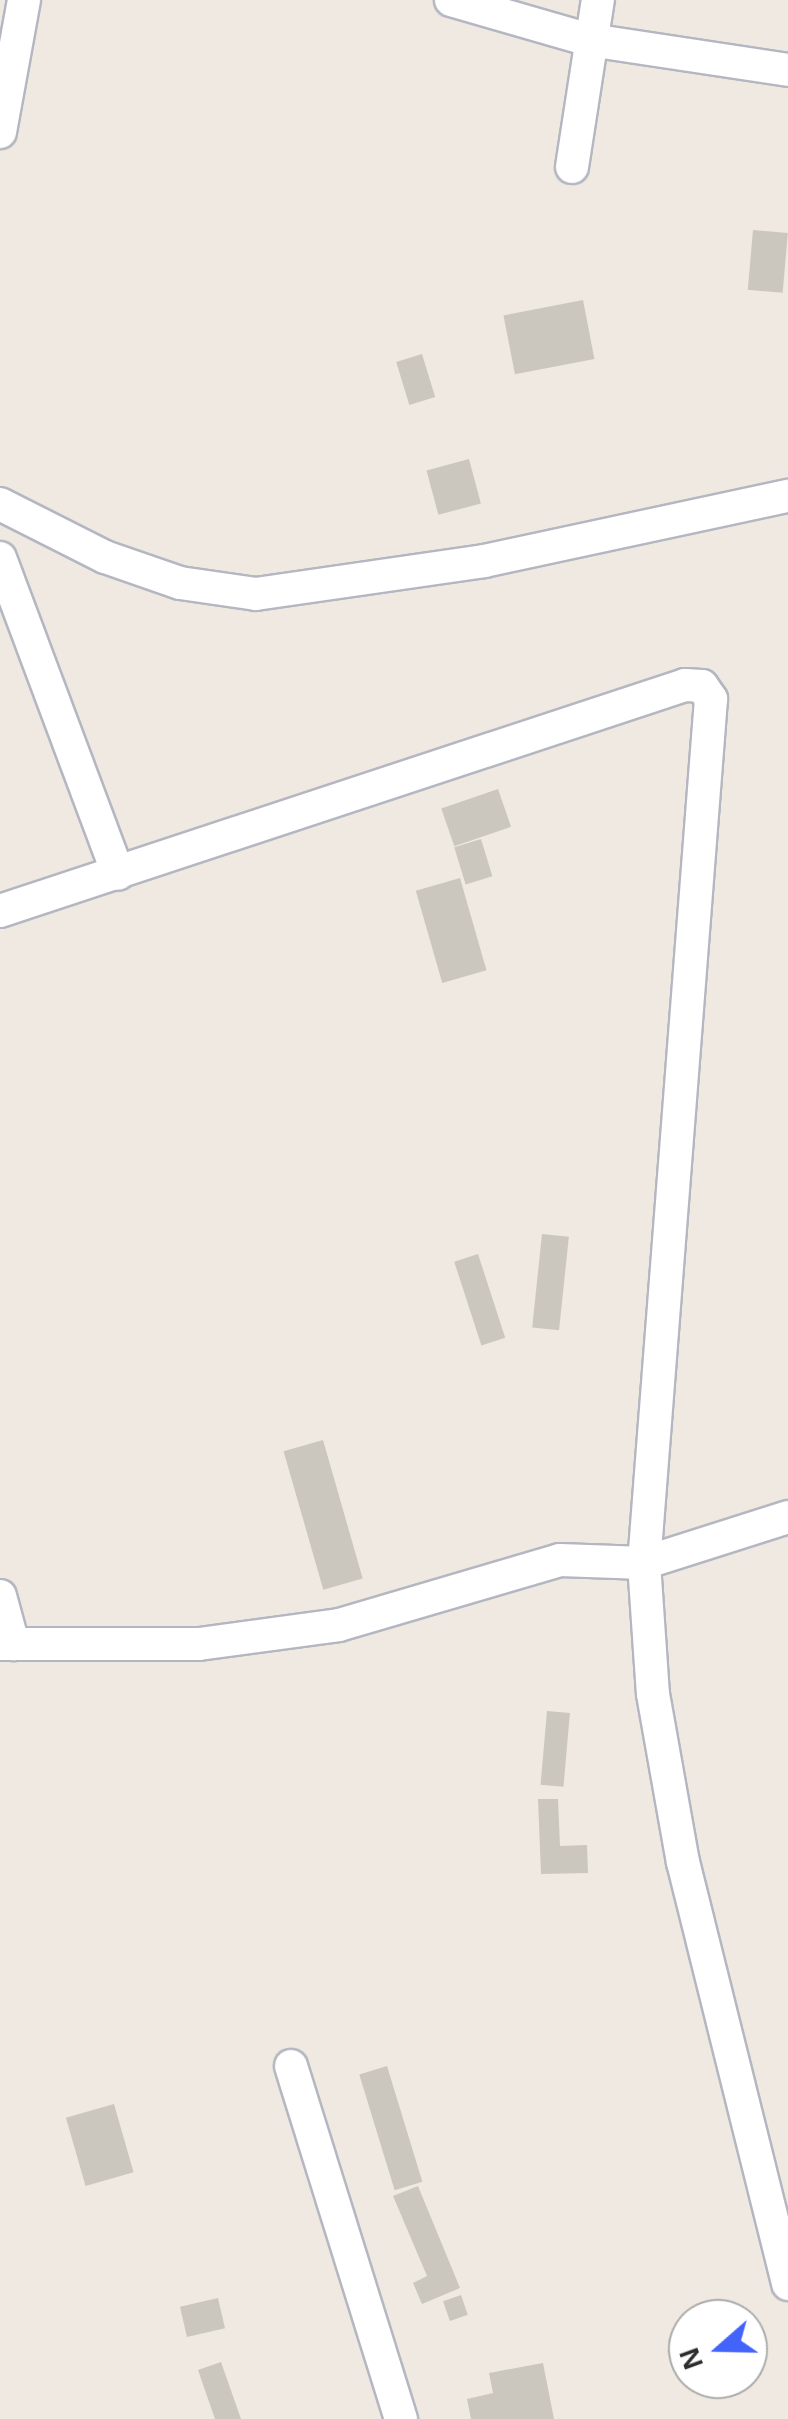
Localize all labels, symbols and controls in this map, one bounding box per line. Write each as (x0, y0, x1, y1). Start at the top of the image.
north arrow (668, 2299, 768, 2399)
text: N (673, 2344, 709, 2374)

